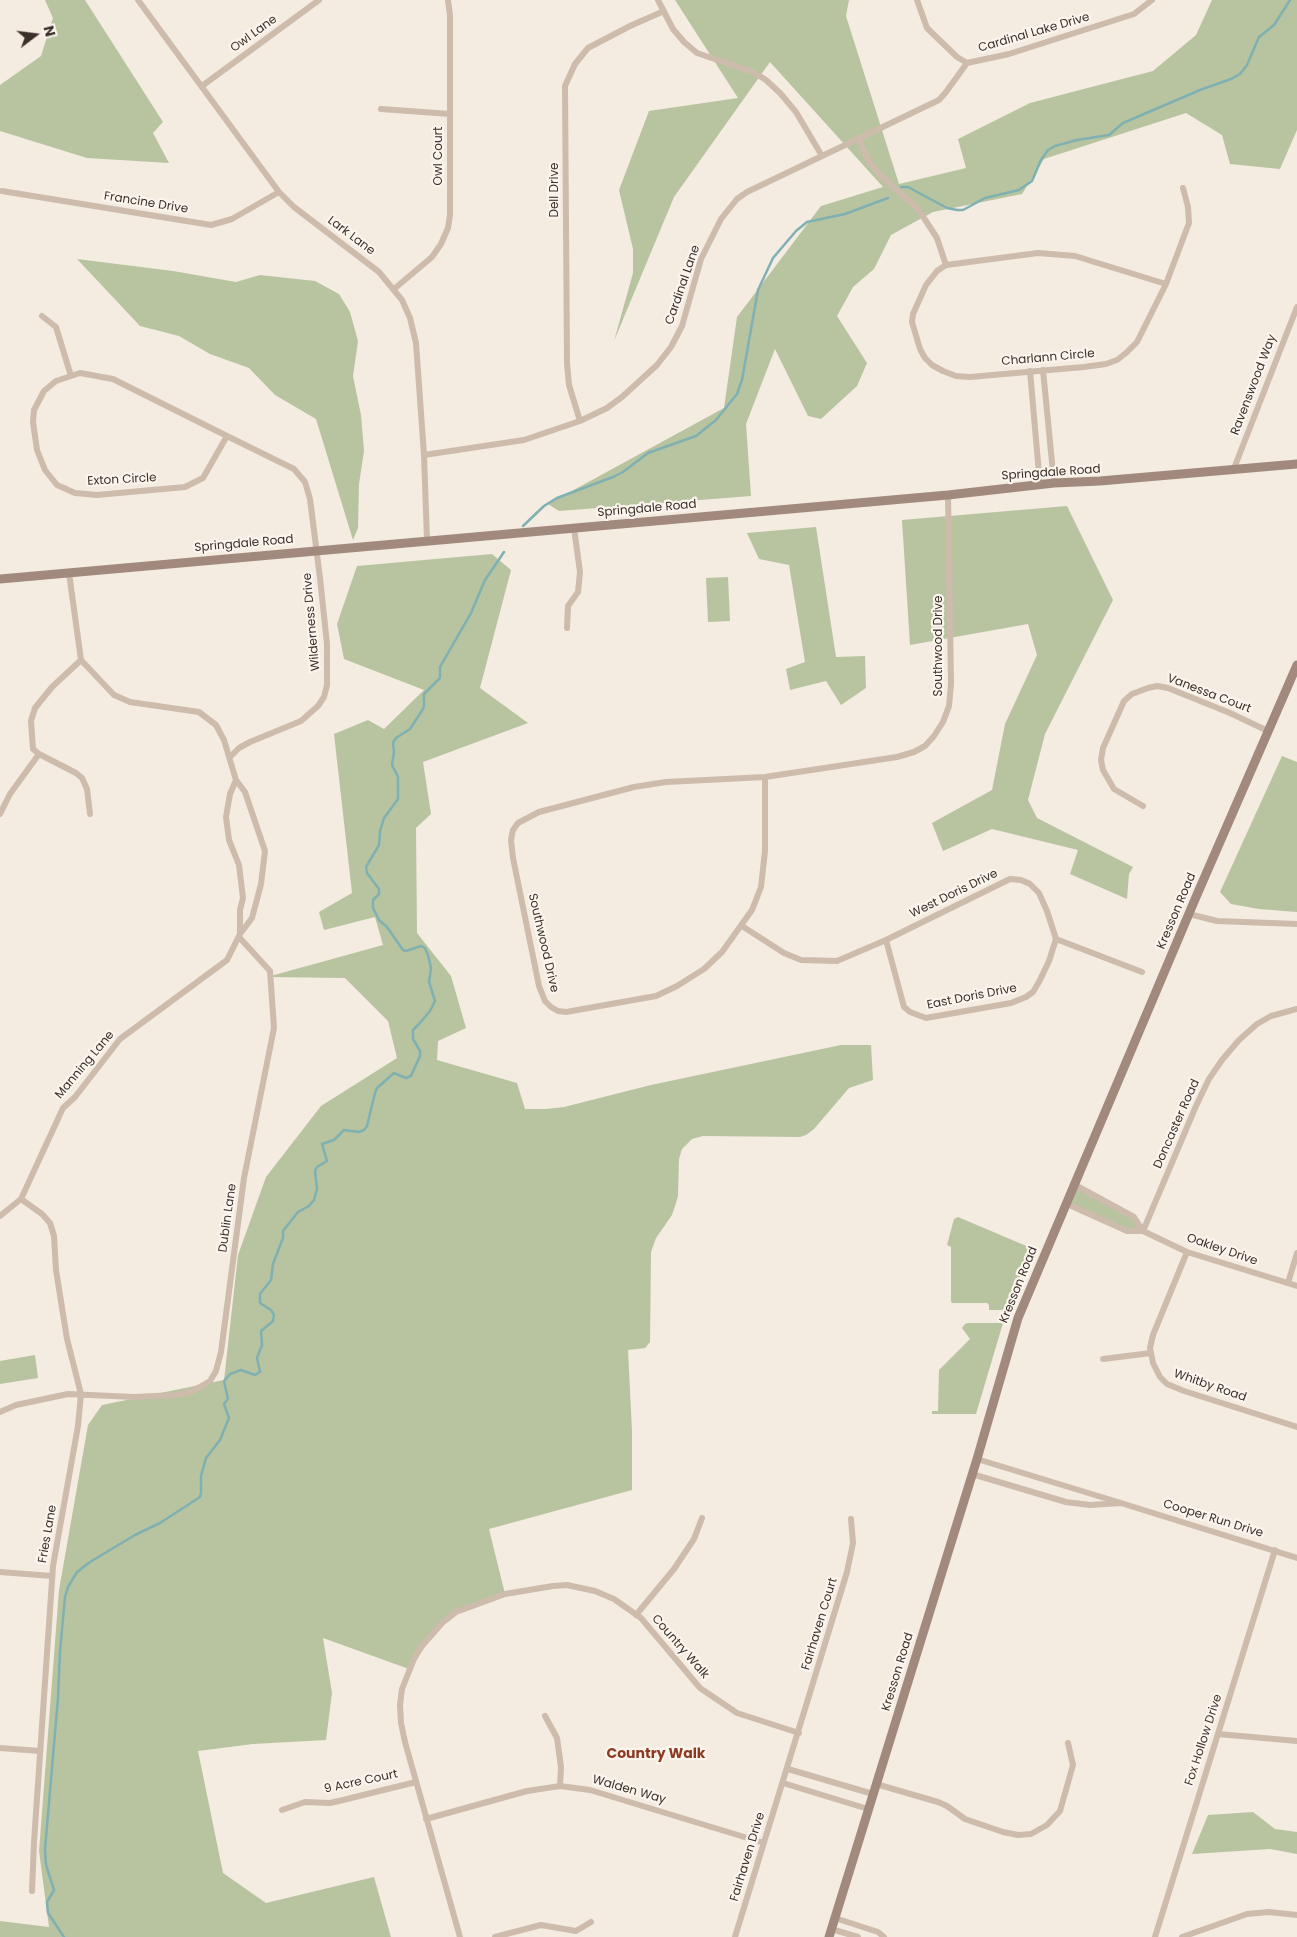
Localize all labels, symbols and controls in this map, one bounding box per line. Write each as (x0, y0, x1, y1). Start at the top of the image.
north arrow (10, 10, 60, 60)
street label: Cardinal Lake Drive (977, 10, 1091, 56)
street label: Owl Lane (228, 12, 280, 56)
text: N (38, 23, 61, 39)
street label: Owl Court (432, 127, 446, 185)
street label: Dell Drive (548, 162, 562, 218)
street label: Francine Drive (103, 189, 189, 217)
street label: Lark Lane (324, 214, 378, 258)
street label: Cardinal Lane (663, 243, 703, 327)
street label: Ravenswood Way (1228, 333, 1280, 437)
street label: Charlann Circle (1001, 347, 1095, 369)
street label: Springdale Road (1001, 462, 1101, 484)
street label: Exton Circle (87, 471, 157, 489)
street label: Springdale Road (597, 497, 697, 521)
street label: Springdale Road (194, 532, 294, 556)
street label: Wilderness Drive (301, 572, 323, 672)
street label: Southwood Drive (932, 595, 946, 697)
street label: Vanessa Court (1165, 671, 1253, 717)
street label: West Doris Drive (908, 866, 1000, 922)
street label: Kresson Road (1154, 871, 1200, 951)
street label: Southwood Drive (525, 892, 561, 994)
street label: East Doris Drive (926, 981, 1018, 1013)
street label: Manning Lane (52, 1028, 118, 1102)
street label: Doncaster Road (1151, 1077, 1203, 1171)
street label: Dublin Lane (216, 1183, 240, 1253)
street label: Oakley Drive (1185, 1231, 1259, 1269)
street label: Kresson Road (997, 1245, 1041, 1325)
street label: Whitby Road (1172, 1367, 1248, 1405)
street label: Cooper Run Drive (1161, 1497, 1265, 1541)
street label: Fries Lane (36, 1504, 60, 1564)
street label: Fairhaven Court (799, 1576, 841, 1672)
street label: Country Walk (648, 1612, 712, 1682)
street label: Kresson Road (879, 1631, 917, 1713)
street label: Fox Hollow Drive (1182, 1692, 1226, 1788)
district label: Country Walk (607, 1746, 705, 1762)
street label: 9 Acre Court (323, 1767, 399, 1797)
street label: Walden Way (591, 1773, 667, 1807)
street label: Fairhaven Drive (728, 1811, 768, 1903)

